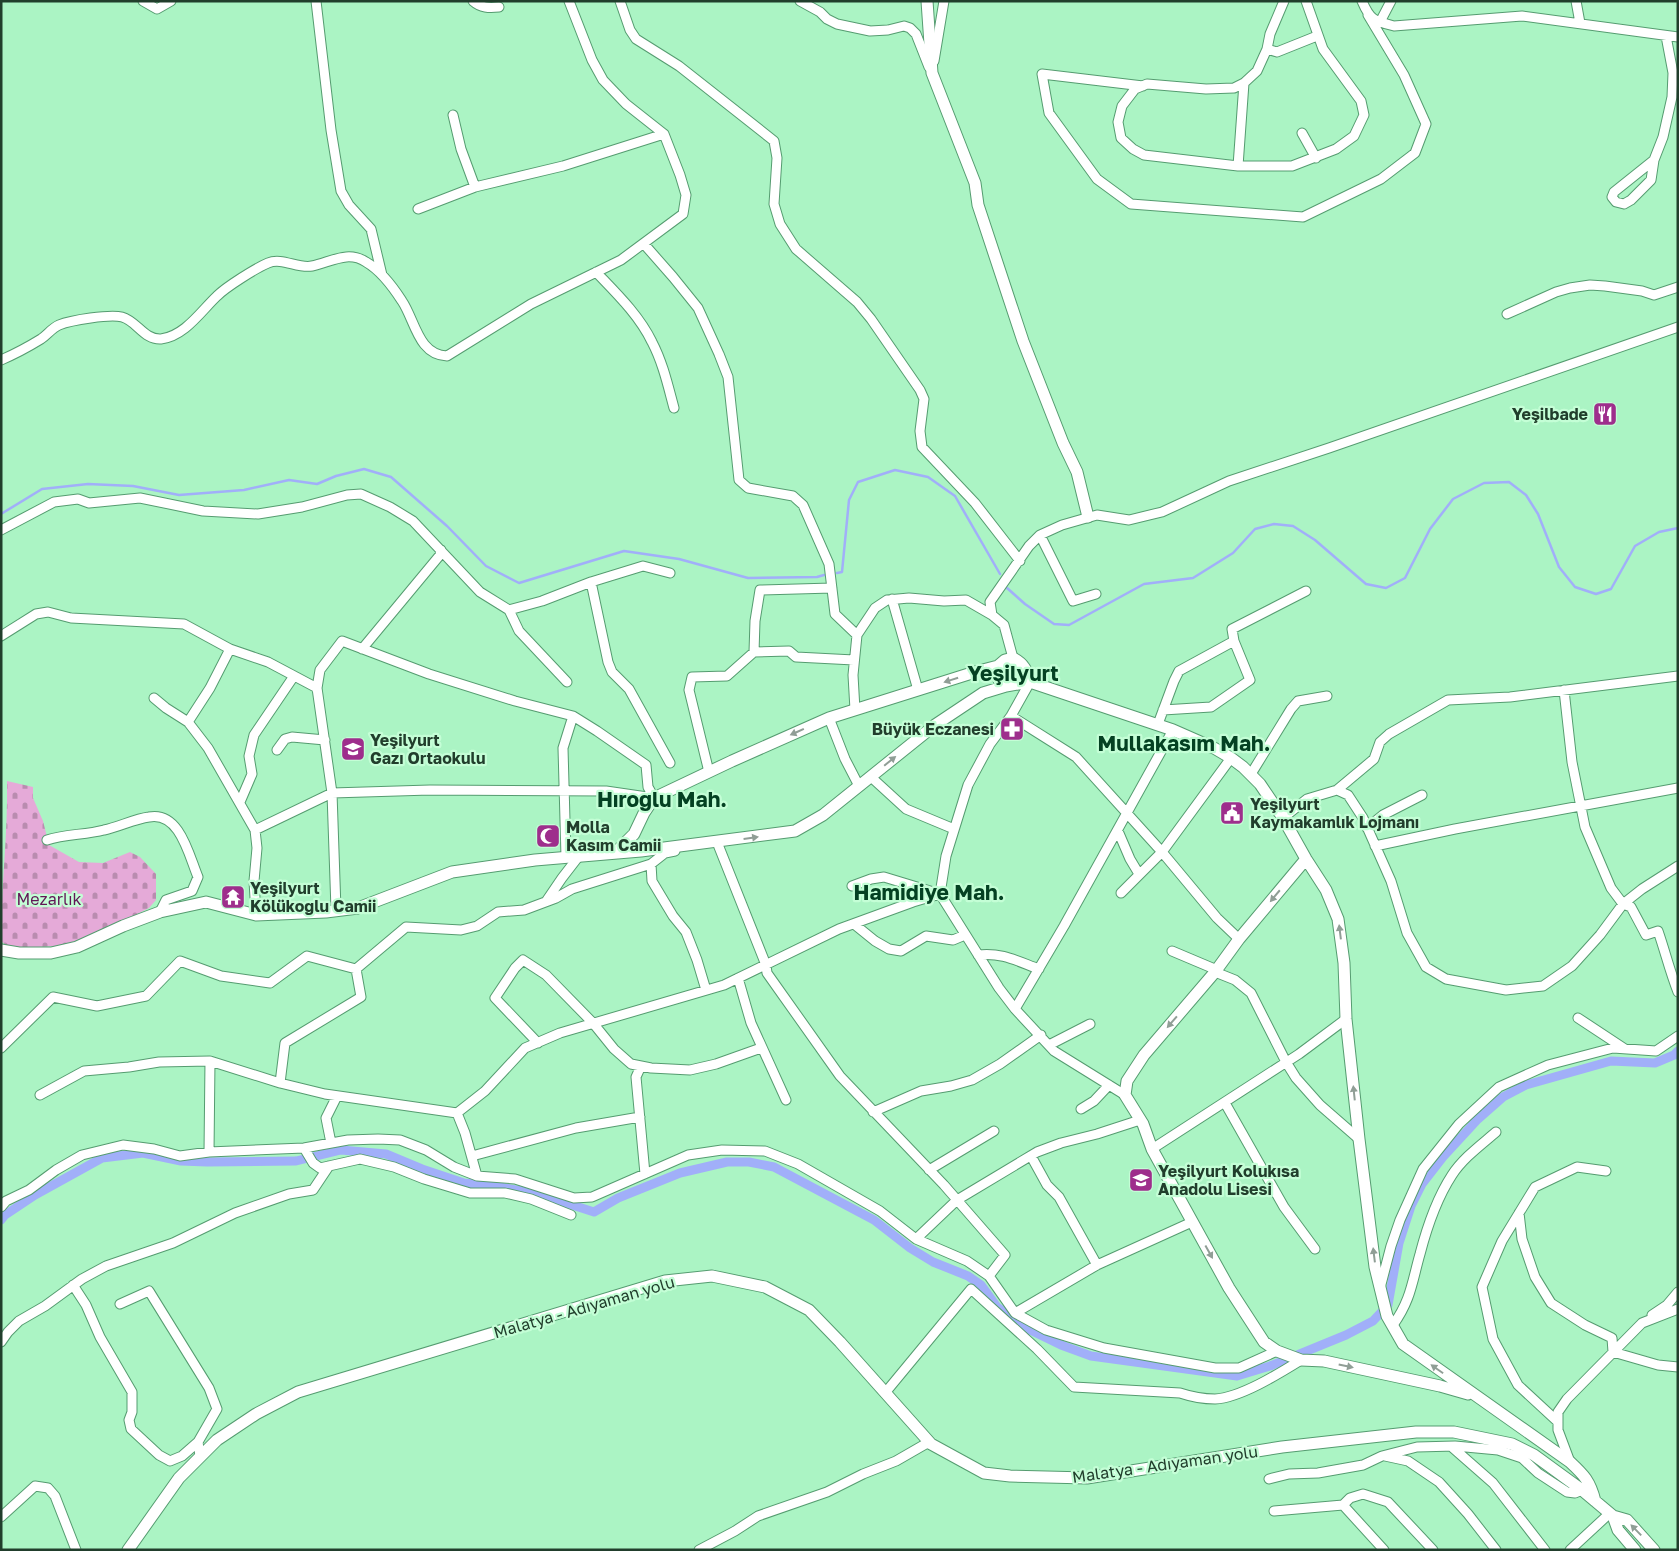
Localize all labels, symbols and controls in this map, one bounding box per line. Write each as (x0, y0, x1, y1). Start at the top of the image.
restaurant icon: Yeşilbade (1592, 401, 1618, 427)
place label: Yeşilbade (1512, 404, 1588, 424)
district label: Yeşilyurt (967, 660, 1059, 686)
one-way arrow (943, 676, 958, 684)
pharmacy icon: Büyük Eczanesi (999, 716, 1025, 742)
place label: Büyük Eczanesi (872, 719, 994, 739)
one-way arrow (790, 729, 804, 737)
place label: Yeşilyurt Gazı Ortaokulu (370, 730, 485, 768)
district label: Mullakasım Mah. (1097, 730, 1271, 756)
school or university icon: Yeşilyurt Gazı Ortaokulu (340, 736, 366, 762)
one-way arrow (883, 756, 896, 767)
district label: Hıroğlu Mah. (597, 786, 727, 812)
place label: Yeşilyurt Kaymakamlık Lojmanı (1250, 794, 1419, 832)
public building icon: Yeşilyurt Kaymakamlık Lojmanı (1219, 800, 1245, 826)
place label: Molla Kasım Camii (566, 817, 661, 855)
mosque icon: Molla Kasım Camii (535, 823, 561, 849)
one-way arrow (743, 834, 759, 842)
place label: Yeşilyurt Kölükoğlu Camii (250, 878, 376, 916)
district label: Hamidiye Mah. (853, 879, 1005, 905)
temple icon: Yeşilyurt Kölükoğlu Camii (220, 884, 246, 910)
park label: Mezarlık (17, 889, 81, 909)
one-way arrow (1269, 890, 1280, 903)
one-way arrow (1336, 923, 1344, 939)
one-way arrow (1166, 1016, 1178, 1028)
one-way arrow (1350, 1085, 1358, 1101)
place label: Yeşilyurt Kolukısa Anadolu Lisesi (1158, 1161, 1299, 1199)
school or university icon: Yeşilyurt Kolukısa Anadolu Lisesi (1128, 1167, 1154, 1193)
one-way arrow (1205, 1246, 1214, 1259)
one-way arrow (1370, 1246, 1378, 1262)
street label: Malatya - Adıyaman yolu (491, 1272, 677, 1342)
one-way arrow (1338, 1362, 1354, 1370)
one-way arrow (1430, 1364, 1444, 1374)
street label: Malatya - Adıyaman yolu (1071, 1441, 1259, 1487)
one-way arrow (1630, 1524, 1642, 1536)

